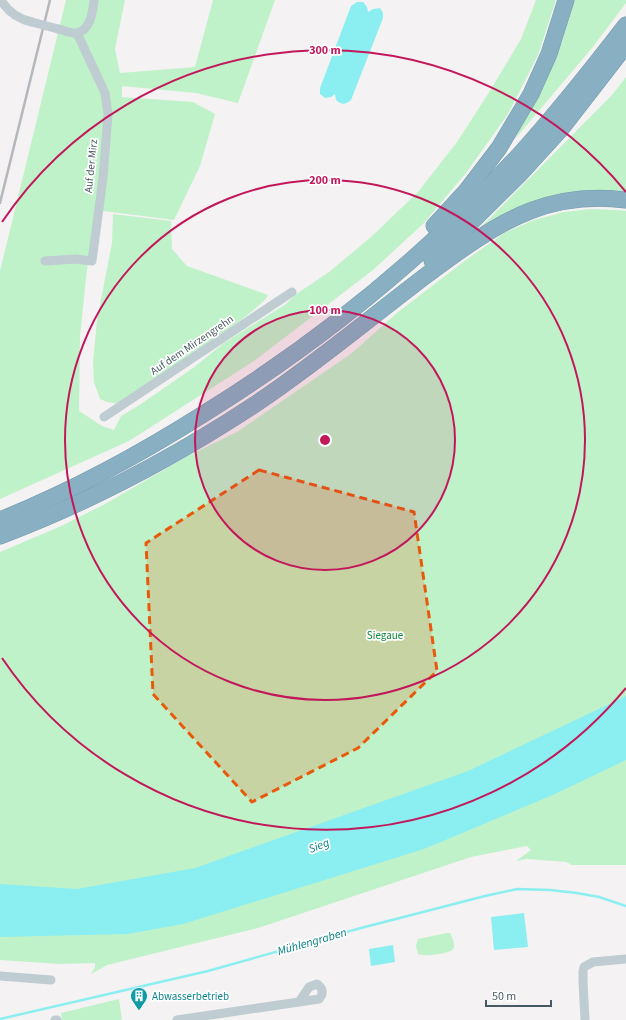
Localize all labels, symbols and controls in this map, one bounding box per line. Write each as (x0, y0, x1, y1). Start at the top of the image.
text: 300 m (309, 42, 341, 59)
street label: Auf der Mirz (81, 138, 101, 194)
text: 200 m (309, 172, 341, 189)
text: 100 m (309, 302, 341, 319)
street label: Auf dem Mirzengrehn (147, 312, 237, 378)
centre of rings (318, 433, 332, 447)
park label: Siegaue (367, 628, 404, 643)
water label: Sieg (306, 834, 332, 858)
water label: Mühlengraben (275, 924, 349, 960)
scale bar (486, 982, 551, 1008)
building icon: Abwasserbetrieb (129, 986, 149, 1011)
text: 50 m (492, 988, 516, 1005)
place label: Abwasserbetrieb (152, 989, 229, 1004)

